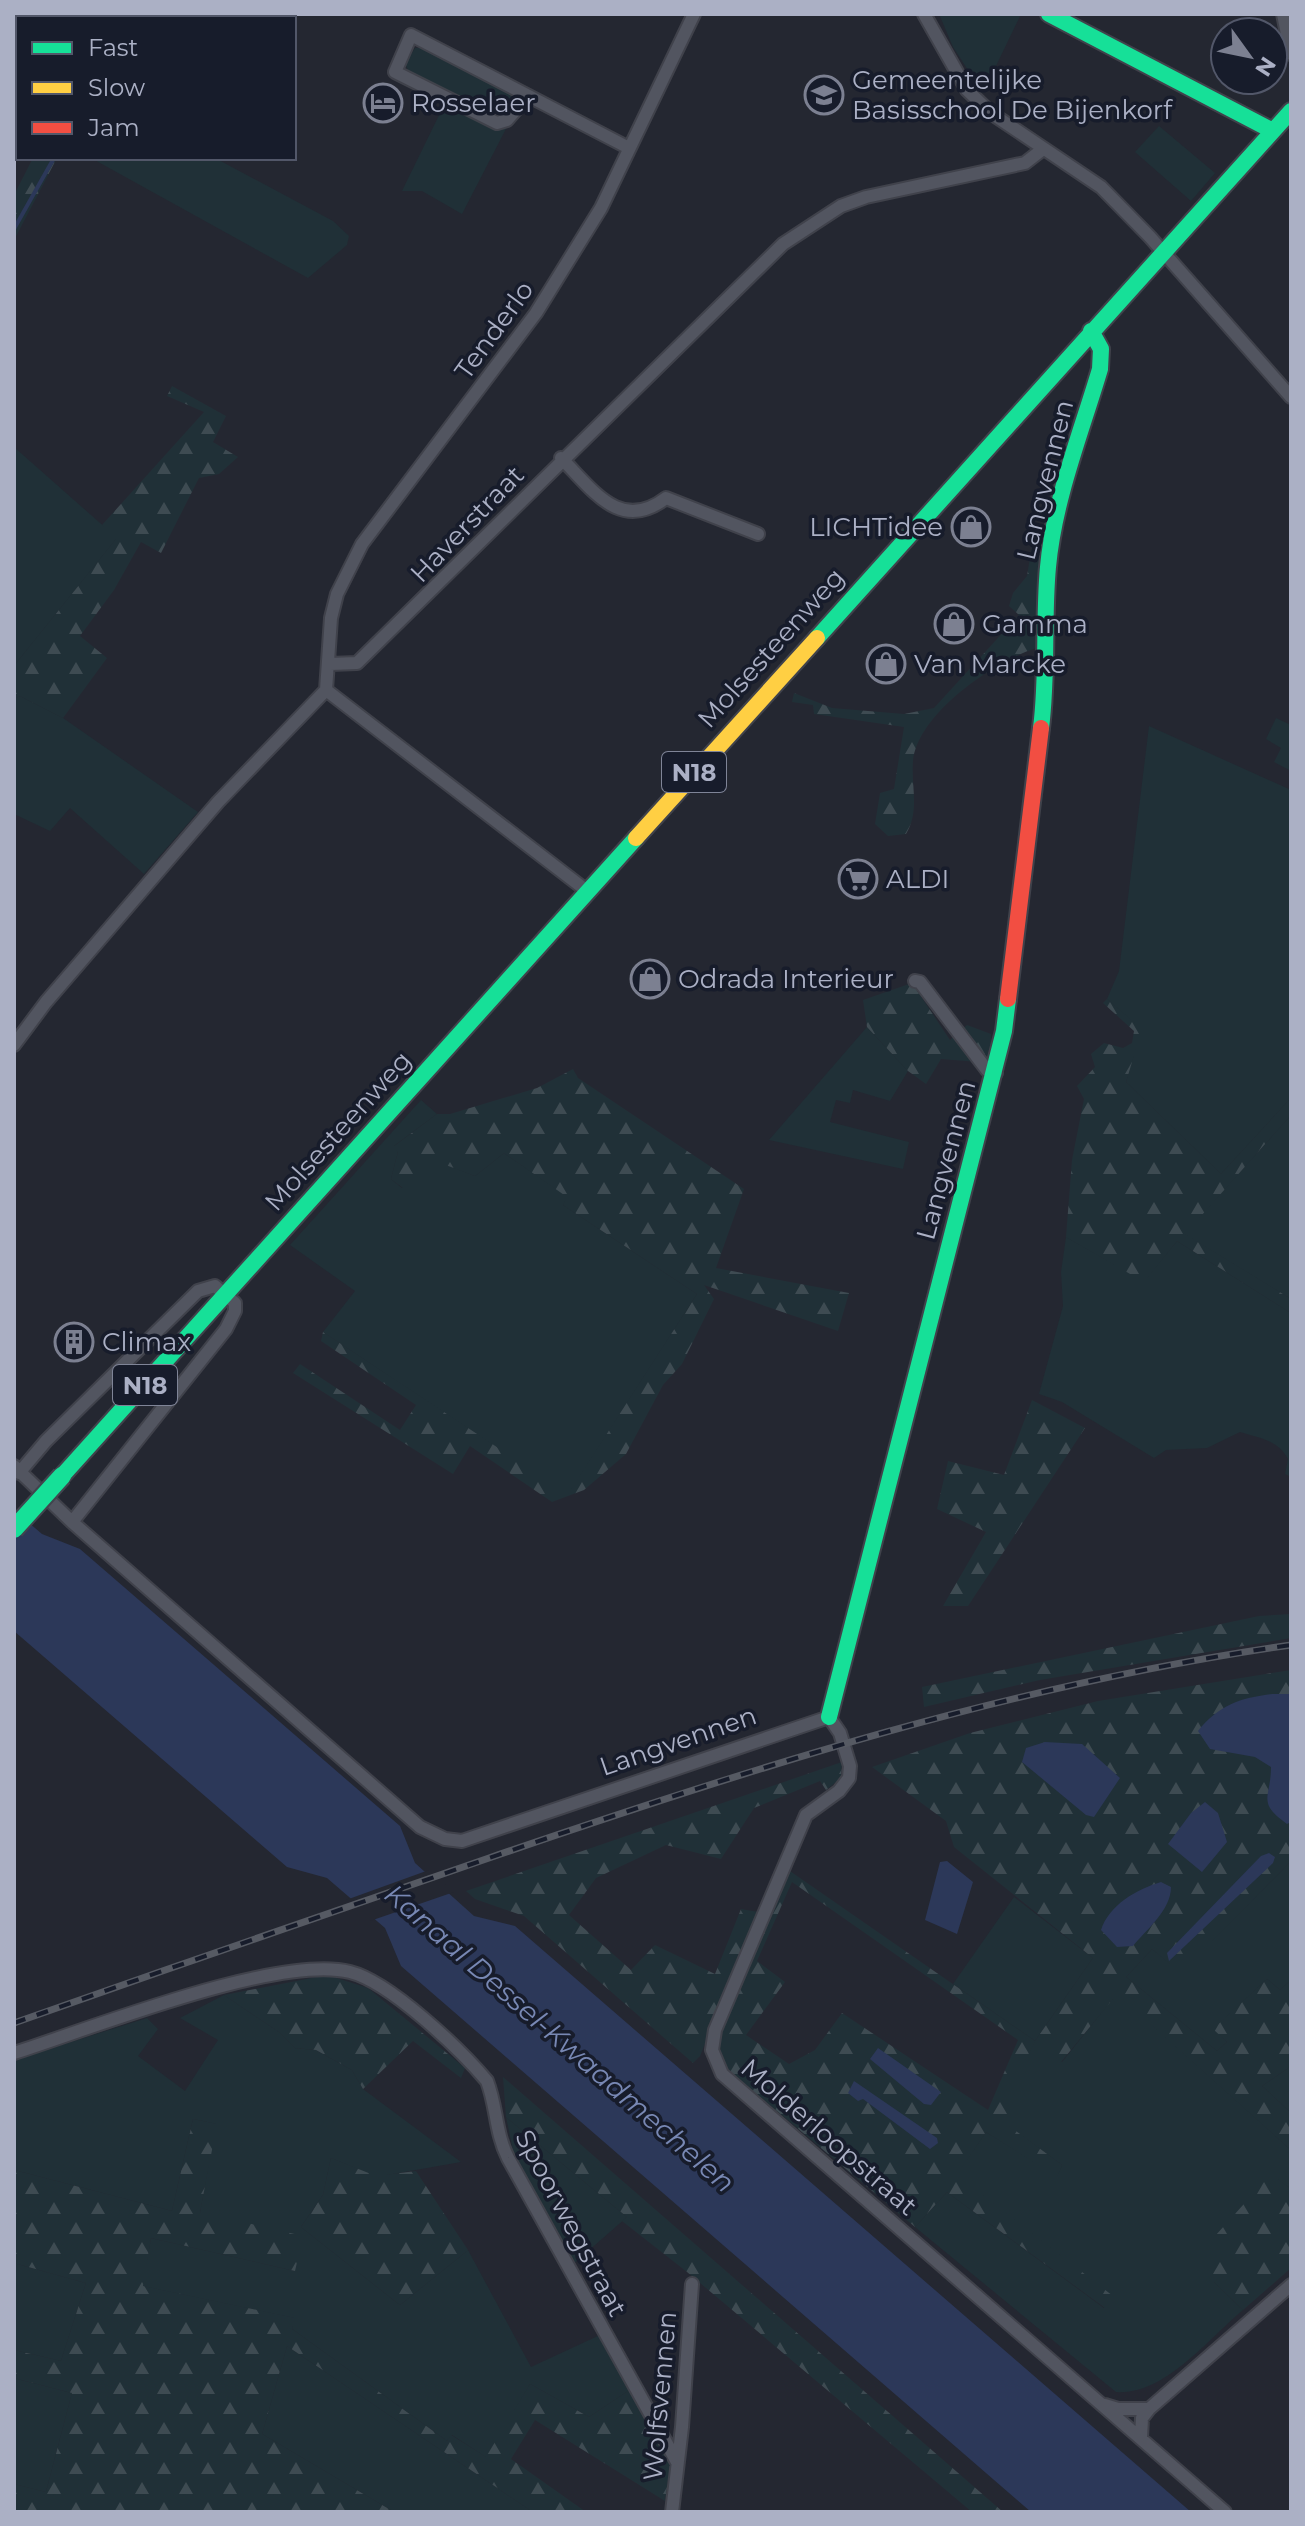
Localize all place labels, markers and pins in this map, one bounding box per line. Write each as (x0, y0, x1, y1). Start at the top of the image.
place label: Gemeentelijke Basisschool De Bijenkorf (852, 64, 1173, 126)
school or university icon: Gemeentelijke Basisschool De Bijenkorf (803, 74, 845, 116)
hotel icon: Rosselaer (362, 82, 404, 124)
place label: Rosselaer (411, 87, 536, 119)
shop icon: LICHTidee (950, 506, 992, 548)
place label: LICHTidee (809, 511, 943, 543)
shop icon: Gamma (933, 603, 975, 645)
place label: Gamma (982, 608, 1088, 640)
shop icon: Van Marcke (865, 643, 907, 685)
place label: Van Marcke (914, 648, 1066, 680)
supermarket icon: ALDI (837, 858, 879, 900)
place label: ALDI (886, 863, 949, 895)
shop icon: Odrada Interieur (629, 958, 671, 1000)
place label: Odrada Interieur (678, 963, 894, 995)
building icon: Climax (53, 1321, 95, 1363)
place label: Climax (102, 1326, 191, 1358)

